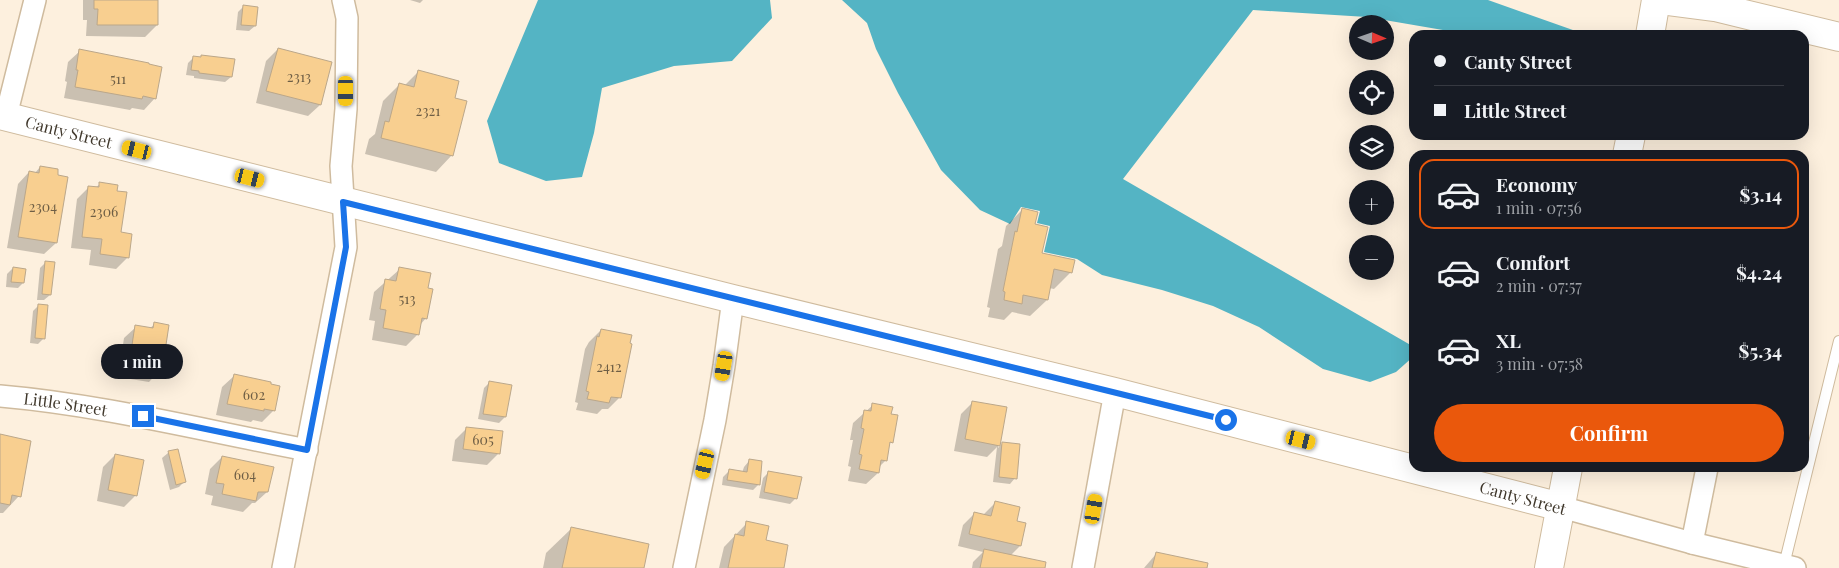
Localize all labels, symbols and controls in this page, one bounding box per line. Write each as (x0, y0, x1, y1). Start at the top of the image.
north arrow (1349, 15, 1394, 60)
map controls (1349, 15, 1394, 280)
text: Canty Street (1464, 48, 1572, 74)
house number: 2313 (287, 67, 311, 86)
house number: 511 (110, 69, 126, 88)
button: locate (1349, 70, 1394, 115)
car (338, 76, 353, 106)
text: Little Street (1464, 97, 1566, 123)
house number: 2321 (416, 101, 440, 120)
street label: Canty Street (23, 111, 115, 153)
button: layers (1349, 125, 1394, 170)
car (120, 139, 153, 161)
car (233, 167, 266, 189)
text: Economy (1496, 171, 1577, 197)
icon: car (1436, 172, 1481, 217)
button: + (1349, 180, 1394, 225)
text: $3.14 (1739, 181, 1782, 207)
house number: 2304 (29, 197, 57, 216)
text: 1 min · 07:56 (1496, 197, 1582, 218)
house number: 2306 (90, 202, 118, 221)
button: − (1349, 235, 1394, 280)
text: Comfort (1496, 249, 1570, 275)
icon: car (1436, 250, 1481, 295)
text: $4.24 (1736, 259, 1782, 285)
text: 2 min · 07:57 (1496, 275, 1582, 296)
house number: 513 (398, 289, 416, 308)
text: XL (1496, 327, 1521, 353)
icon: car (1436, 328, 1481, 373)
text: $5.34 (1739, 337, 1782, 363)
callout: 1 min (102, 344, 184, 378)
car (714, 350, 733, 382)
text: 1 min (122, 351, 162, 372)
text: 3 min · 07:58 (1496, 353, 1583, 374)
house number: 2412 (596, 357, 622, 376)
house number: 602 (243, 385, 265, 404)
street label: Little Street (23, 387, 109, 420)
button: Confirm (1434, 404, 1784, 462)
route end (132, 405, 154, 427)
route start (1215, 409, 1237, 431)
car (1284, 429, 1317, 451)
house number: 605 (472, 430, 494, 449)
car (694, 448, 715, 480)
house number: 604 (234, 465, 256, 484)
street label: Canty Street (1478, 476, 1569, 519)
car (1084, 493, 1103, 525)

